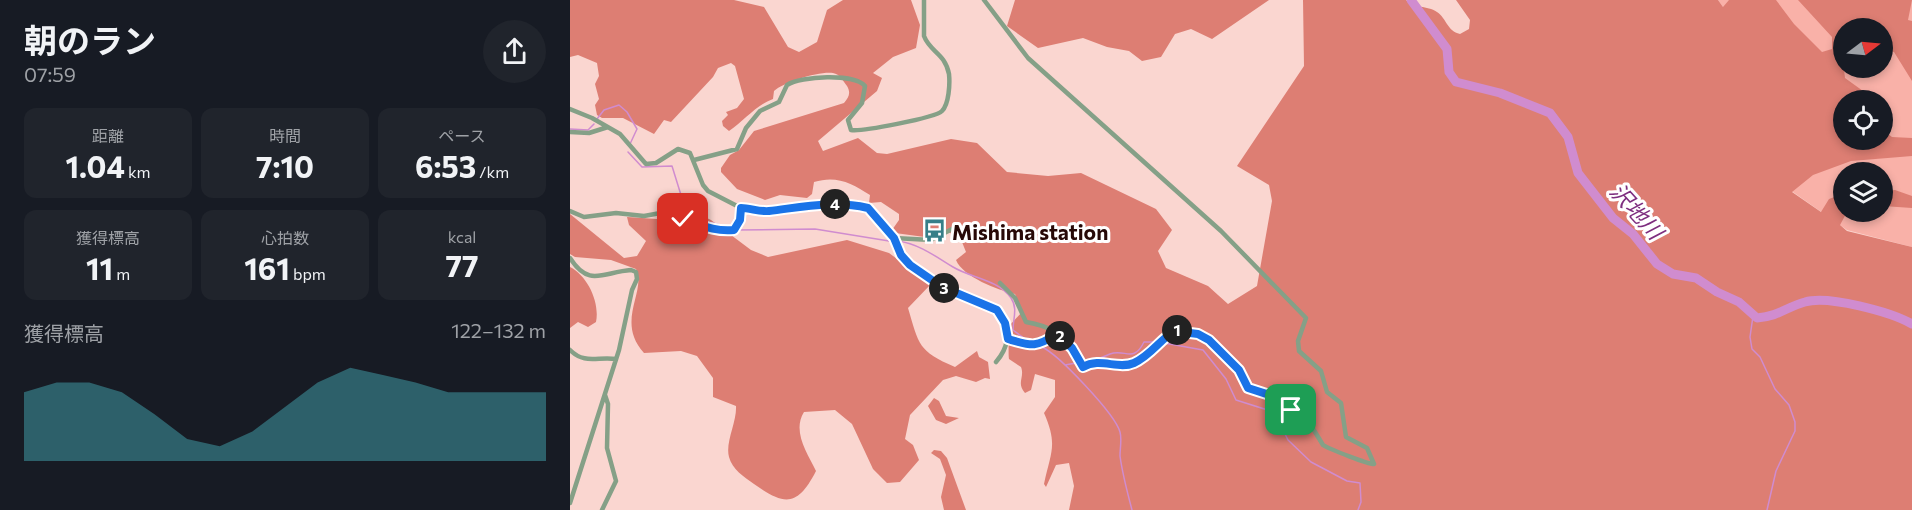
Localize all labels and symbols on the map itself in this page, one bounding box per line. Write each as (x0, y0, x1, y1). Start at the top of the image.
north arrow (1833, 18, 1893, 78)
water label: 沢地川 (1605, 177, 1670, 246)
pin: 4 (820, 189, 850, 219)
pin (657, 193, 708, 244)
bus stop icon: Mishima station (921, 218, 947, 244)
place label: Mishima station (952, 219, 1108, 244)
pin: 3 (929, 273, 959, 303)
pin: 1 (1162, 315, 1192, 345)
pin: 2 (1045, 321, 1075, 351)
pin (1265, 384, 1316, 435)

